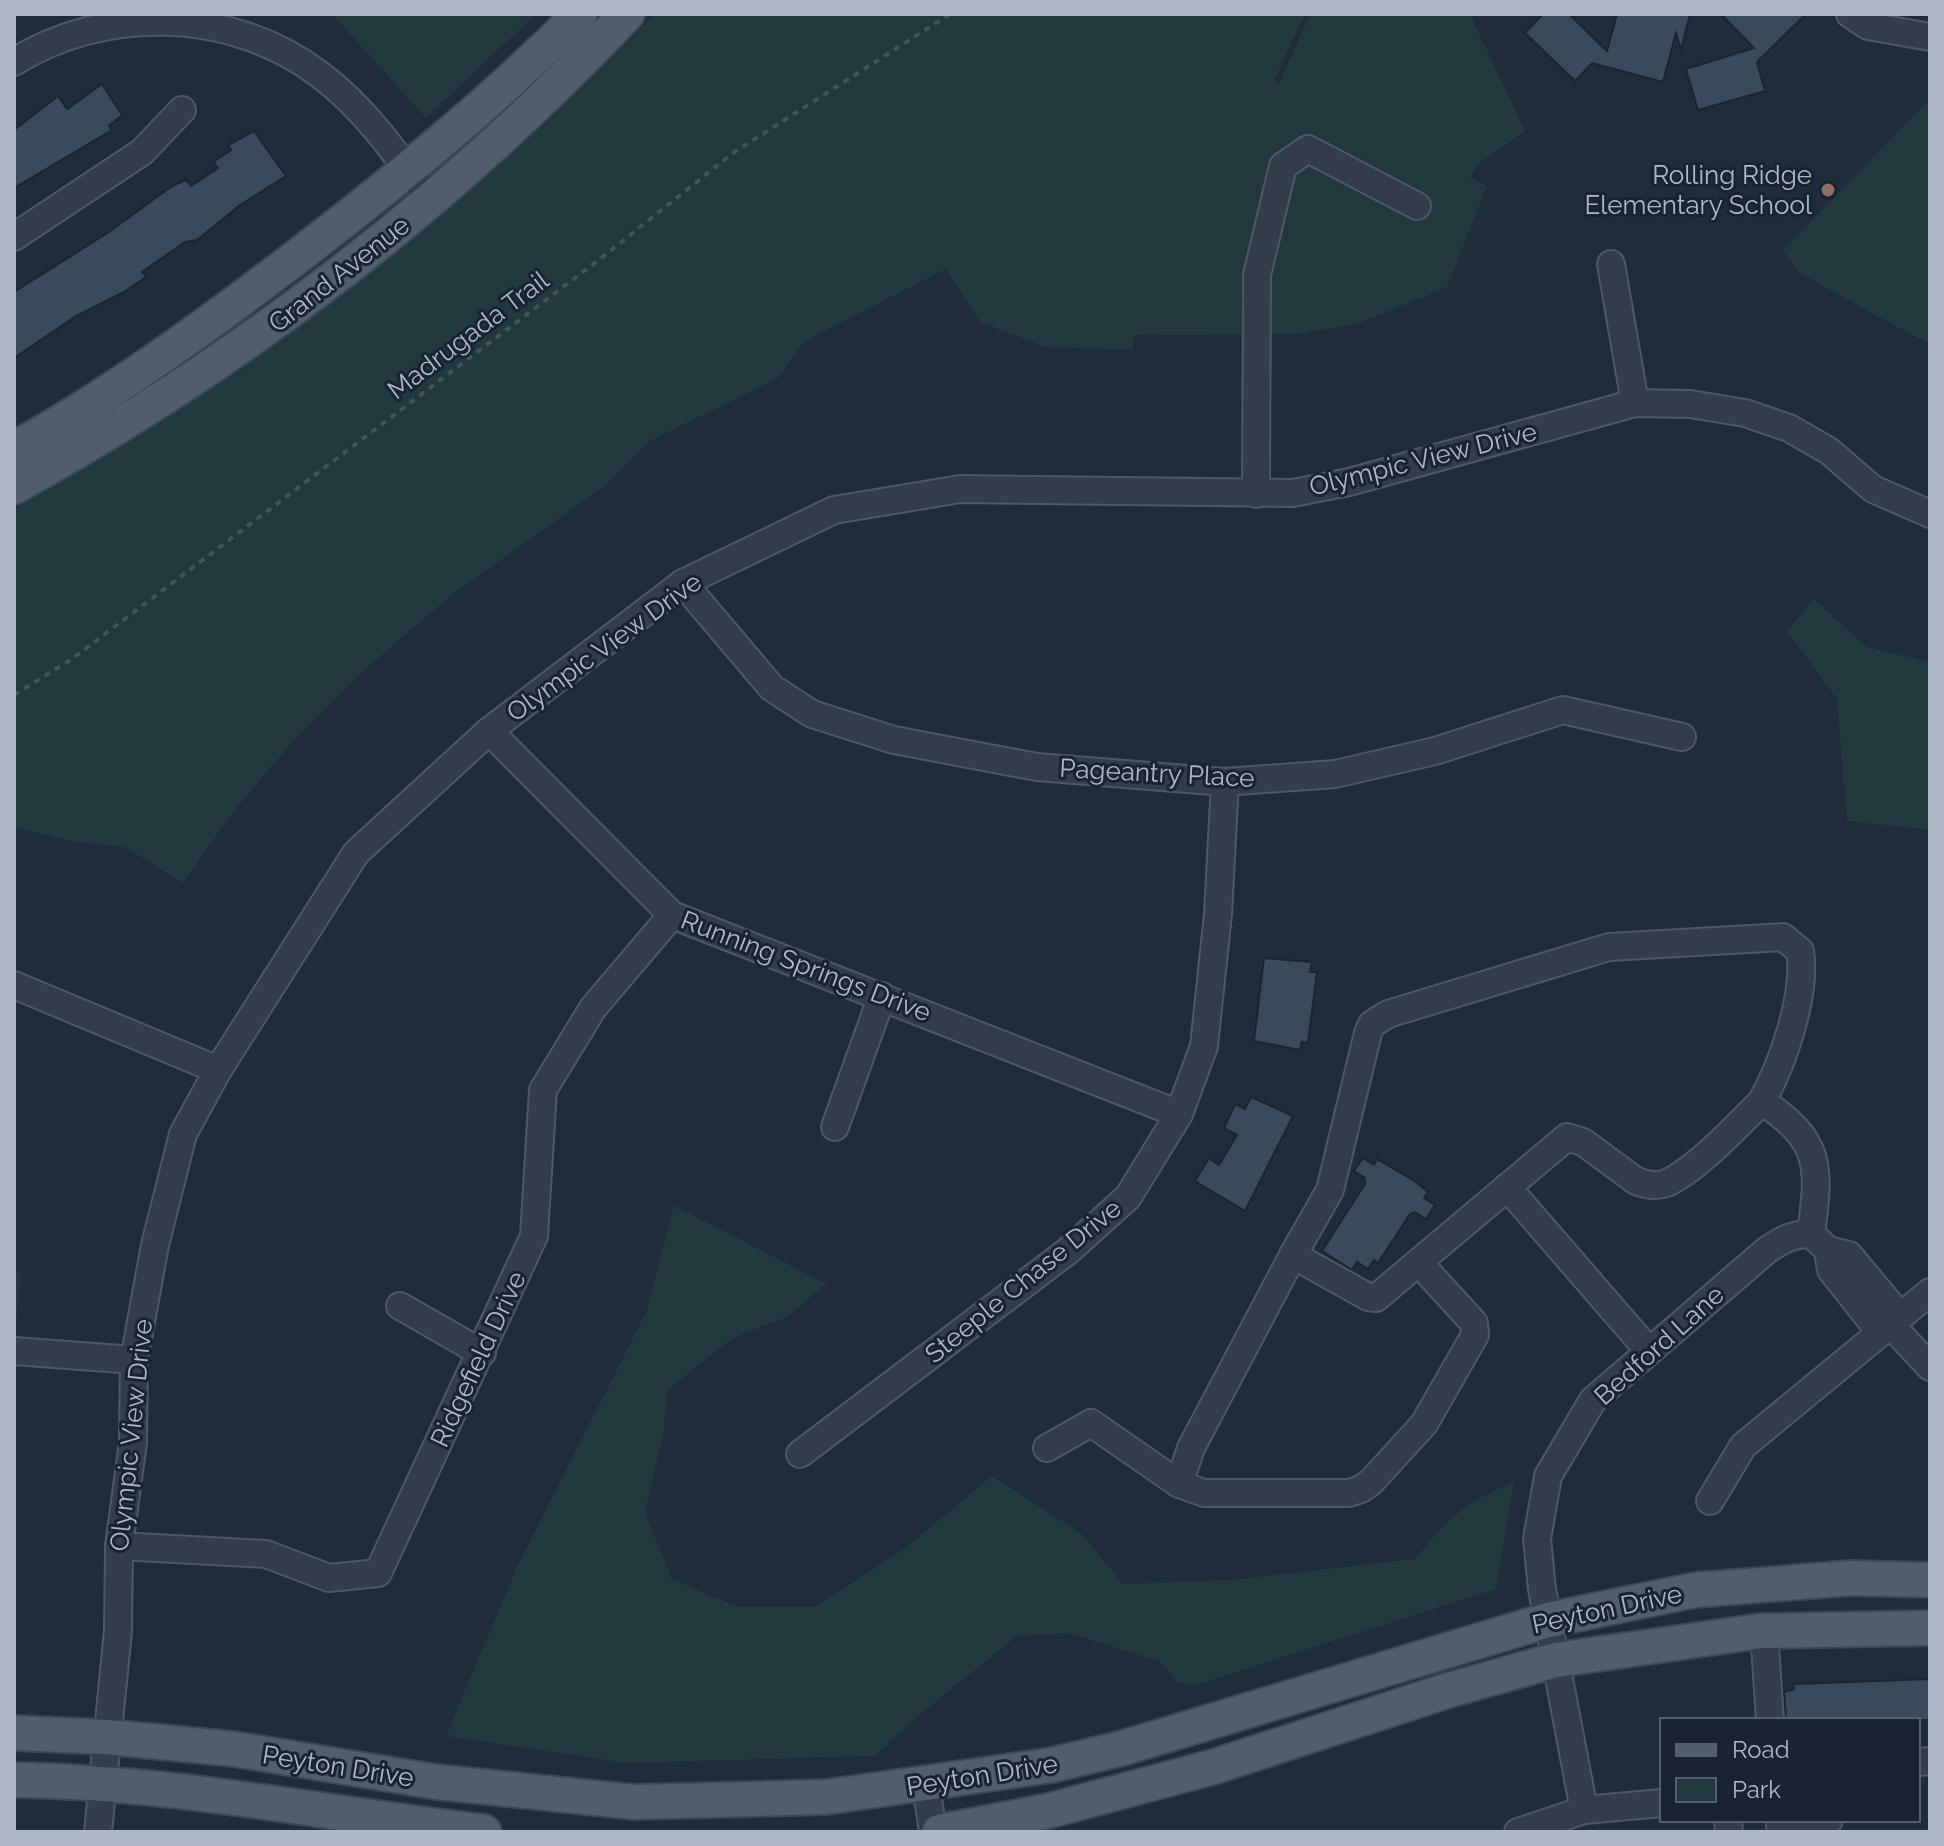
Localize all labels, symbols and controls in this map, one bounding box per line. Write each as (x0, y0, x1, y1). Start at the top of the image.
place label: Rolling Ridge Elementary School (1584, 160, 1813, 220)
marker: Rolling Ridge Elementary School (1819, 181, 1837, 199)
street label: Grand Avenue (263, 210, 415, 338)
street label: Madrugada Trail (382, 264, 555, 405)
street label: Olympic View Drive (1306, 416, 1540, 502)
street label: Olympic View Drive (501, 566, 707, 728)
street label: Pageantry Place (1059, 753, 1255, 793)
street label: Running Springs Drive (677, 904, 935, 1028)
street label: Steeple Chase Drive (919, 1193, 1127, 1369)
street label: Ridgefield Drive (424, 1266, 532, 1452)
street label: Bedford Lane (1588, 1279, 1730, 1411)
street label: Olympic View Drive (104, 1317, 158, 1553)
street label: Peyton Drive (1529, 1578, 1685, 1640)
legend (1660, 1718, 1920, 1822)
text: Road (1732, 1735, 1790, 1764)
street label: Peyton Drive (260, 1739, 416, 1793)
street label: Peyton Drive (904, 1748, 1060, 1802)
text: Park (1732, 1775, 1781, 1804)

